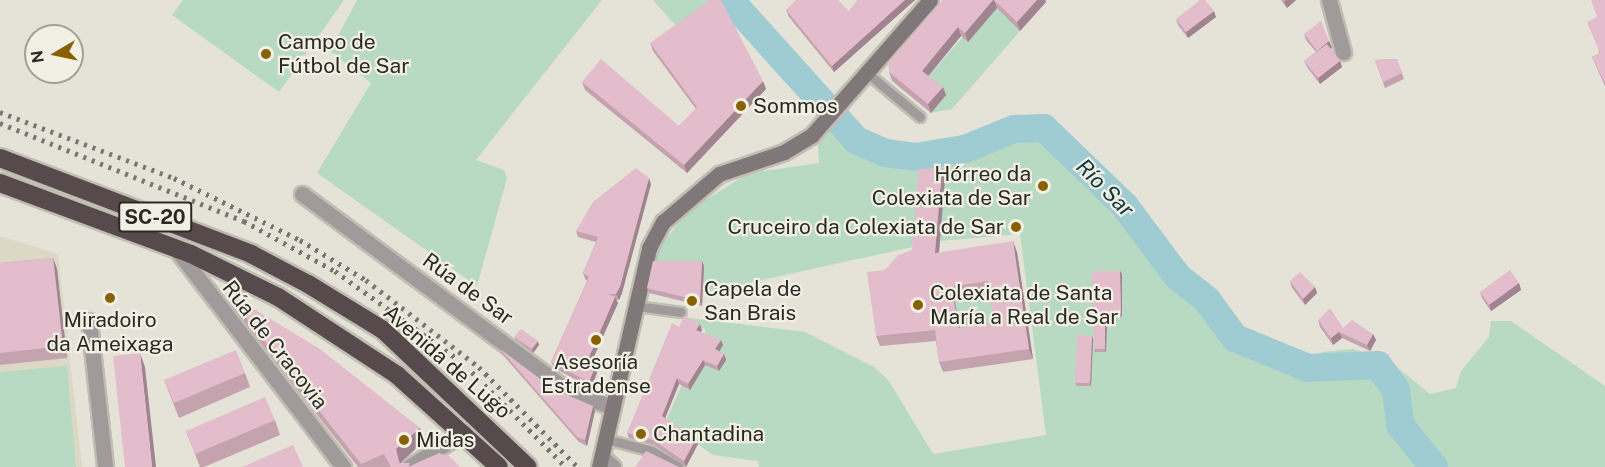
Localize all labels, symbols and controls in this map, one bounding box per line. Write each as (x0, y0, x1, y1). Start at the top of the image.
north arrow (24, 24, 84, 84)
place label: Campo de Fútbol de Sar (278, 29, 410, 79)
marker: Campo de Fútbol de Sar (259, 47, 273, 61)
text: N (27, 49, 48, 64)
place label: Sommos (753, 93, 838, 119)
marker: Sommos (734, 99, 748, 113)
water label: Río Sar (1070, 153, 1140, 223)
place label: Hórreo da Colexiata de Sar (871, 161, 1031, 211)
marker: Hórreo da Colexiata de Sar (1036, 179, 1050, 193)
road number: SC-20 (118, 200, 192, 234)
place label: Cruceiro da Colexiata de Sar (727, 214, 1004, 240)
marker: Cruceiro da Colexiata de Sar (1009, 220, 1023, 234)
street label: Rúa de Sar (418, 248, 518, 330)
street label: Rúa de Cracovia (217, 275, 333, 415)
place label: Capela de San Brais (704, 276, 802, 326)
place label: Colexiata de Santa María a Real de Sar (930, 280, 1119, 330)
marker: Miradoiro da Ameixaga (103, 291, 117, 305)
marker: Capela de San Brais (685, 294, 699, 308)
marker: Colexiata de Santa María a Real de Sar (911, 298, 925, 312)
street label: Avenida de Lugo (378, 300, 516, 424)
place label: Miradoiro da Ameixaga (47, 307, 173, 357)
marker: Asesoría Estradense (589, 333, 603, 347)
place label: Asesoría Estradense (541, 349, 651, 399)
place label: Chantadina (653, 421, 764, 447)
place label: Midas (416, 427, 474, 453)
marker: Chantadina (634, 427, 648, 441)
marker: Midas (397, 433, 411, 447)

